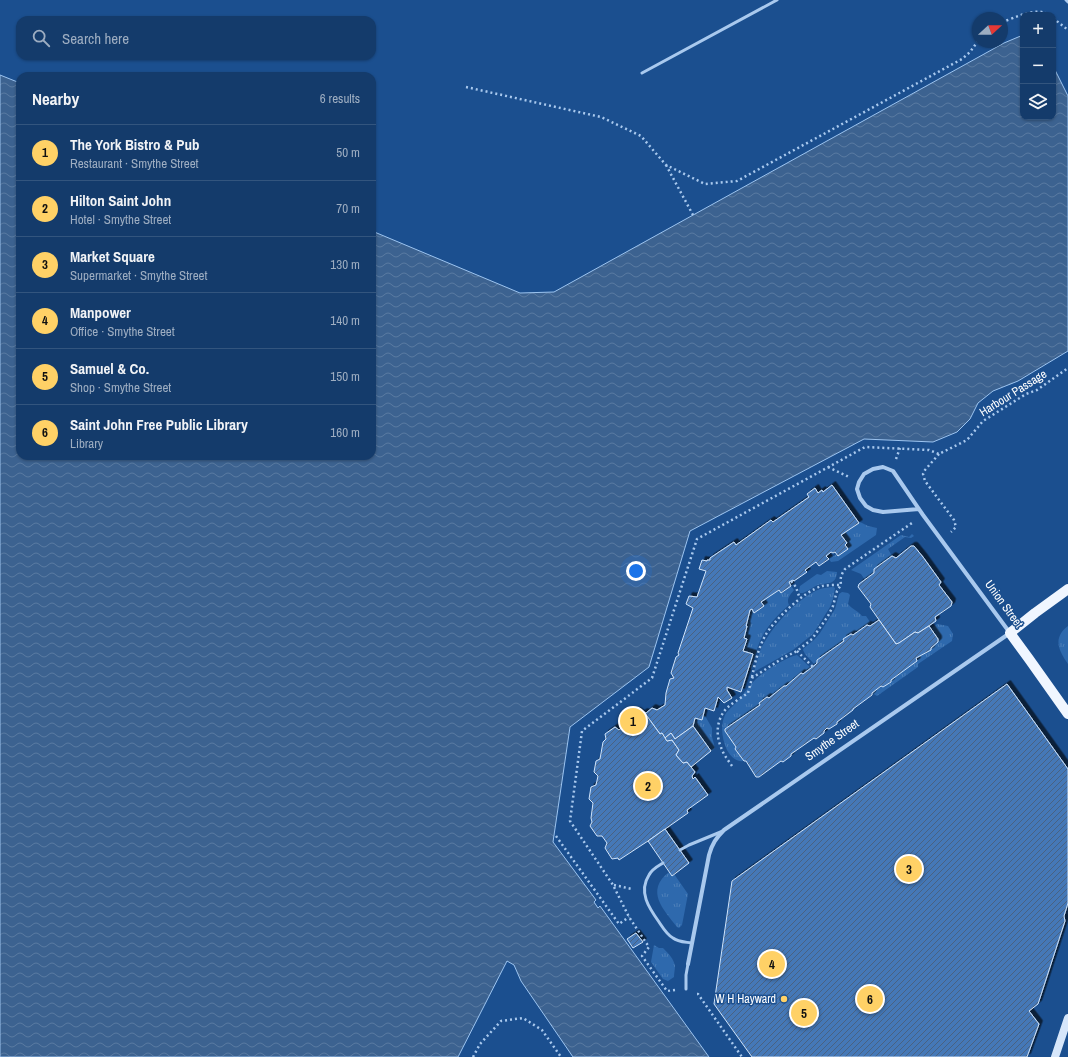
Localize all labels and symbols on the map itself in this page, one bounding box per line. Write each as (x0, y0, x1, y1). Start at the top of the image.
north arrow (972, 12, 1008, 48)
street label: Harbour Passage (976, 366, 1050, 420)
your location (626, 561, 646, 581)
street label: Union Street (981, 577, 1027, 631)
pin: 1 (620, 706, 646, 736)
street label: Smythe Street (802, 715, 862, 764)
pin: 2 (635, 771, 661, 801)
pin: 3 (896, 854, 922, 884)
pin: 4 (759, 949, 785, 979)
pin: 6 (857, 984, 883, 1014)
place label: W H Hayward (715, 991, 776, 1007)
marker: W H Hayward (779, 994, 789, 1004)
pin: 5 (791, 998, 817, 1028)

